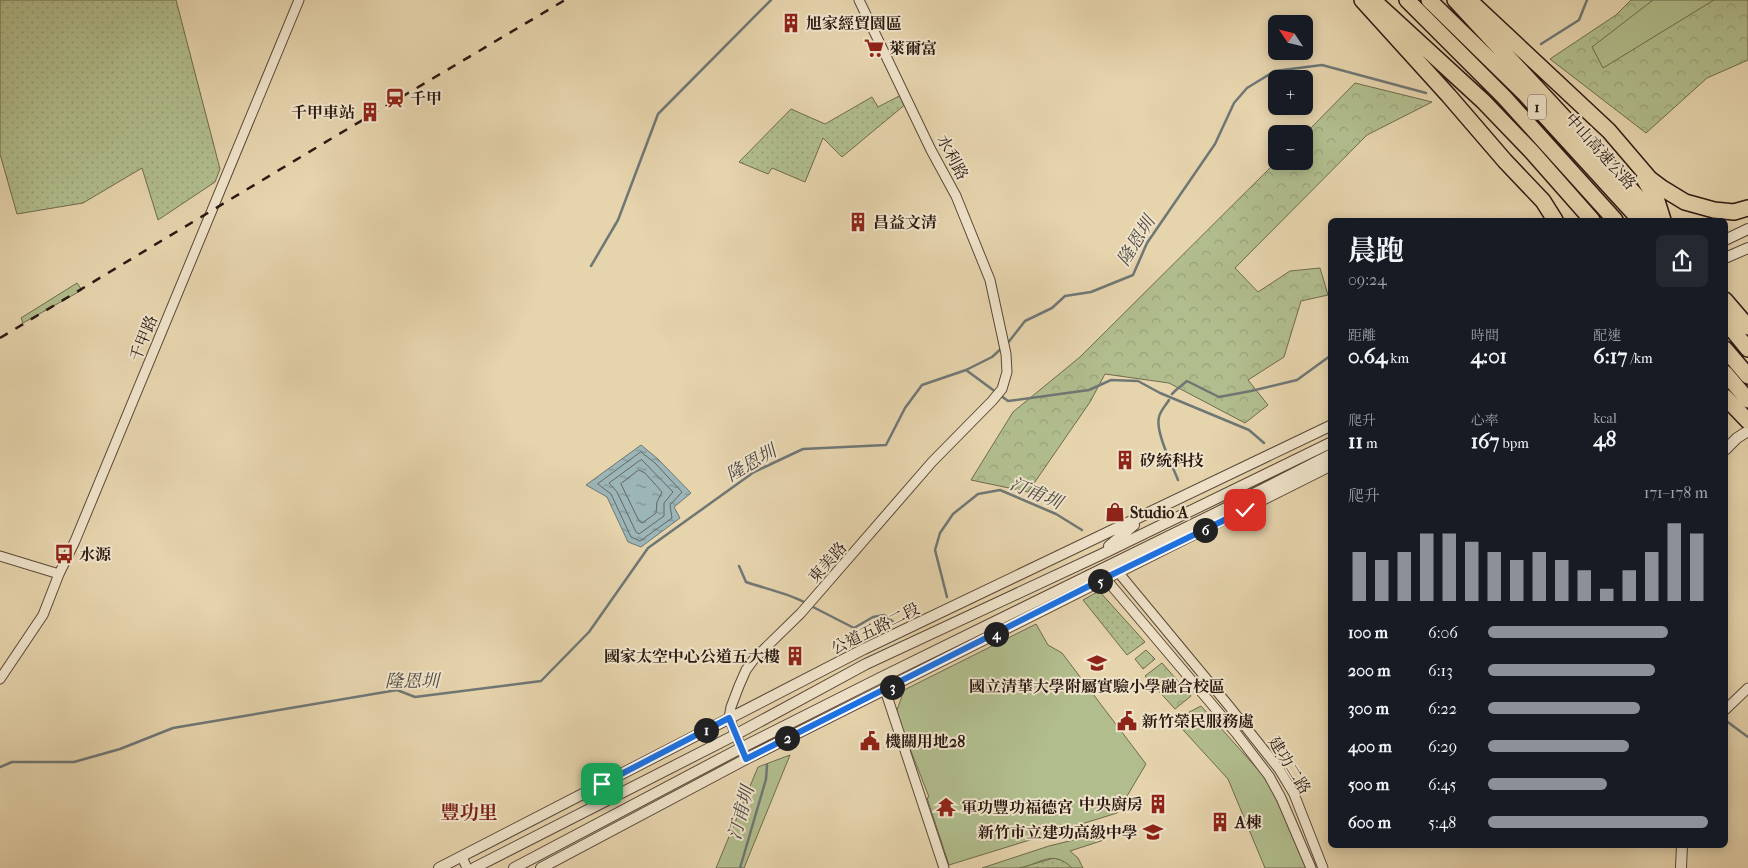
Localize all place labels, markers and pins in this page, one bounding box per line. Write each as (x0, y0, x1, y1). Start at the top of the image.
building icon: 旭家經貿園區 (780, 12, 802, 34)
place label: 旭家經貿園區 (806, 14, 902, 33)
supermarket icon: 萊爾富 (863, 37, 885, 59)
place label: 萊爾富 (889, 39, 937, 58)
station icon: 千甲 (384, 87, 406, 109)
place label: 千甲 (410, 89, 442, 108)
building icon: 千甲車站 (359, 101, 381, 123)
place label: 千甲車站 (291, 103, 355, 122)
building icon: 昌益文清 (847, 211, 869, 233)
place label: 昌益文清 (873, 213, 937, 232)
building icon: 矽統科技 (1114, 449, 1136, 471)
place label: 矽統科技 (1140, 451, 1204, 470)
pin (1224, 489, 1266, 531)
shop icon: Studio A (1104, 501, 1126, 523)
place label: Studio A (1130, 503, 1189, 522)
pin: 6 (1192, 518, 1218, 542)
bus stop icon: 水源 (53, 543, 75, 565)
place label: 水源 (79, 545, 111, 564)
pin: 5 (1088, 568, 1112, 594)
pin: 4 (984, 622, 1008, 646)
building icon: 國家太空中心公道五大樓 (784, 645, 806, 667)
place label: 國家太空中心公道五大樓 (604, 647, 780, 666)
school or university icon: 國立清華大學附屬實驗小學融合校區 (1086, 652, 1108, 674)
pin: 3 (880, 674, 904, 700)
place label: 國立清華大學附屬實驗小學融合校區 (969, 677, 1225, 696)
public building icon: 新竹榮民服務處 (1116, 710, 1138, 732)
place label: 新竹榮民服務處 (1142, 712, 1254, 731)
pin: 1 (694, 718, 718, 742)
pin: 2 (774, 726, 800, 750)
public building icon: 機關用地28 (859, 730, 881, 752)
place label: 機關用地28 (885, 732, 965, 751)
pin (581, 763, 623, 805)
building icon: 中央廚房 (1147, 793, 1169, 815)
place label: 中央廚房 (1079, 795, 1143, 814)
temple icon: 軍功豐功福德宮 (935, 796, 957, 818)
place label: 軍功豐功福德宮 (961, 798, 1073, 817)
building icon: A棟 (1209, 811, 1231, 833)
place label: A棟 (1234, 813, 1261, 832)
school or university icon: 新竹市立建功高級中學 (1142, 821, 1164, 843)
place label: 新竹市立建功高級中學 (978, 823, 1138, 842)

